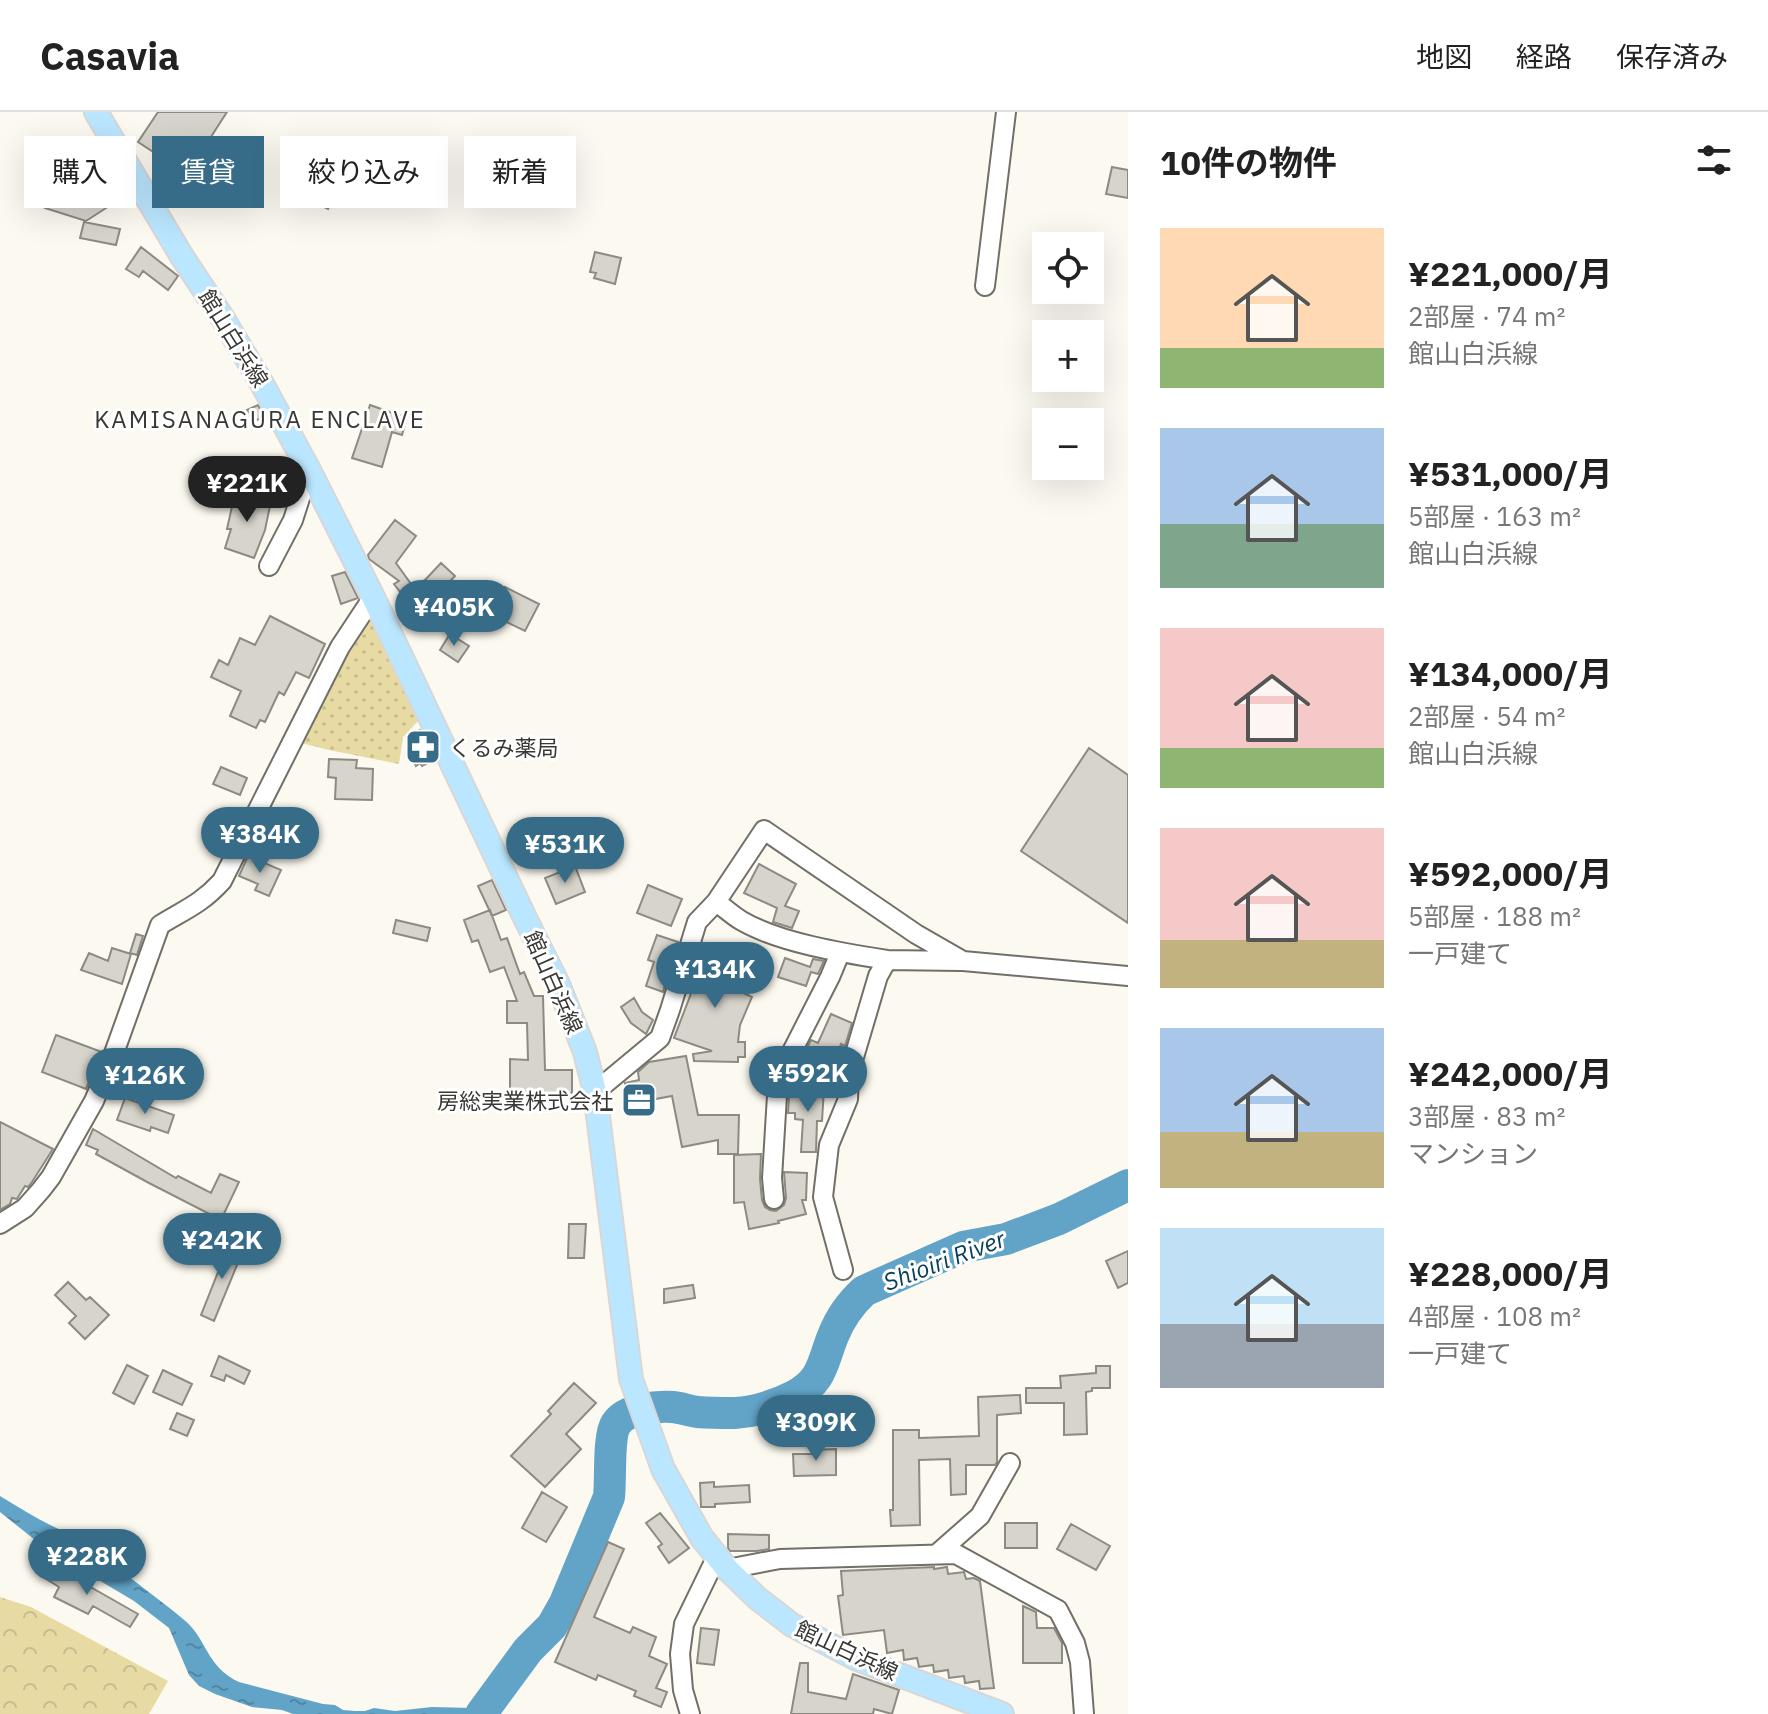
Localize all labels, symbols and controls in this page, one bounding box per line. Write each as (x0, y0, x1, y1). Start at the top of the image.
text: Casavia (40, 31, 180, 80)
text: 地図 (1416, 38, 1472, 75)
text: 経路 (1516, 38, 1572, 75)
text: 保存済み (1616, 38, 1728, 75)
chip: 購入 (24, 136, 136, 208)
chip: 賃貸 (152, 136, 264, 208)
chip: 絞り込み (280, 136, 448, 208)
chip: 新着 (464, 136, 576, 208)
icon: filters (1692, 138, 1736, 182)
text: 10件の物件 (1160, 140, 1337, 184)
map controls (1032, 232, 1104, 480)
button: locate (1032, 232, 1104, 304)
text: ¥221,000/月 (1408, 251, 1613, 295)
icon: home (1224, 260, 1320, 356)
street label: 館山白浜線 (193, 284, 275, 392)
text: 2部屋 · 74 m² (1408, 299, 1565, 333)
button: + (1032, 320, 1104, 392)
text: 館山白浜線 (1408, 336, 1538, 370)
district label: KAMISANAGURA ENCLAVE (94, 403, 426, 435)
button: − (1032, 408, 1104, 480)
text: ¥531,000/月 (1408, 451, 1613, 495)
pin: ¥221K (191, 456, 303, 524)
icon: home (1224, 460, 1320, 556)
text: ¥221K (206, 465, 288, 499)
text: 5部屋 · 163 m² (1408, 499, 1581, 533)
text: 館山白浜線 (1408, 536, 1538, 570)
pin: ¥405K (398, 580, 510, 648)
text: ¥405K (413, 589, 495, 623)
text: ¥134,000/月 (1408, 651, 1613, 695)
icon: home (1224, 660, 1320, 756)
text: 2部屋 · 54 m² (1408, 699, 1565, 733)
pharmacy icon: くるみ薬局 (404, 728, 442, 766)
place label: くるみ薬局 (449, 733, 559, 762)
text: 館山白浜線 (1408, 736, 1538, 770)
pin: ¥384K (204, 807, 316, 875)
text: ¥384K (219, 816, 301, 850)
pin: ¥531K (509, 817, 621, 885)
text: ¥531K (524, 826, 606, 860)
text: ¥592,000/月 (1408, 851, 1613, 895)
icon: home (1224, 860, 1320, 956)
text: 5部屋 · 188 m² (1408, 899, 1581, 933)
street label: 館山白浜線 (518, 926, 590, 1038)
text: 一戸建て (1408, 936, 1512, 970)
pin: ¥134K (659, 942, 771, 1010)
text: ¥134K (674, 951, 756, 985)
pin: ¥592K (752, 1046, 864, 1114)
pin: ¥126K (89, 1048, 201, 1116)
text: ¥242,000/月 (1408, 1051, 1613, 1095)
text: ¥592K (767, 1055, 849, 1089)
text: ¥126K (104, 1057, 186, 1091)
icon: home (1224, 1060, 1320, 1156)
office icon: 房総実業株式会社 (620, 1081, 658, 1119)
place label: 房総実業株式会社 (437, 1086, 613, 1115)
text: 3部屋 · 83 m² (1408, 1099, 1565, 1133)
text: マンション (1408, 1136, 1538, 1170)
pin: ¥242K (166, 1213, 278, 1281)
text: ¥242K (181, 1222, 263, 1256)
water label: Shioiri River (879, 1222, 1011, 1298)
text: ¥228,000/月 (1408, 1251, 1613, 1295)
icon: home (1224, 1260, 1320, 1356)
text: 4部屋 · 108 m² (1408, 1299, 1581, 1333)
text: 一戸建て (1408, 1336, 1512, 1370)
pin: ¥309K (760, 1395, 872, 1463)
text: ¥309K (775, 1404, 857, 1438)
pin: ¥228K (31, 1529, 143, 1597)
text: ¥228K (46, 1538, 128, 1572)
street label: 館山白浜線 (791, 1614, 903, 1686)

